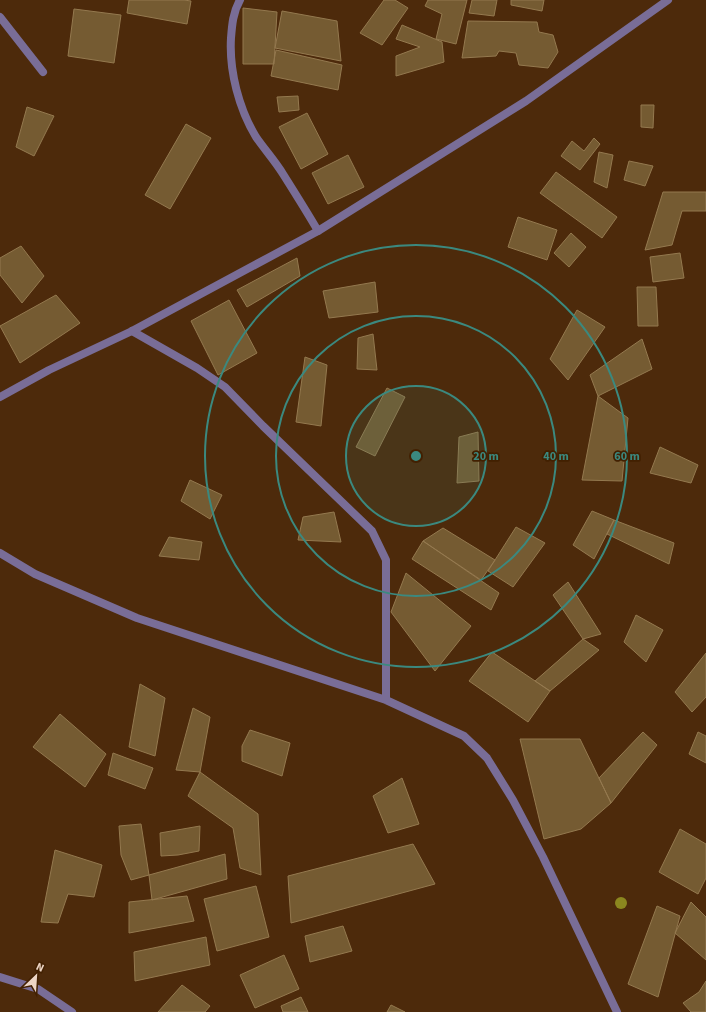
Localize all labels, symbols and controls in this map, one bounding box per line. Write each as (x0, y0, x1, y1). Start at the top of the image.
text: 20 m (473, 448, 499, 465)
text: 40 m (543, 448, 569, 465)
text: 60 m (614, 448, 640, 465)
centre of rings (409, 449, 423, 463)
north arrow (16, 956, 56, 996)
text: N (34, 959, 47, 976)

